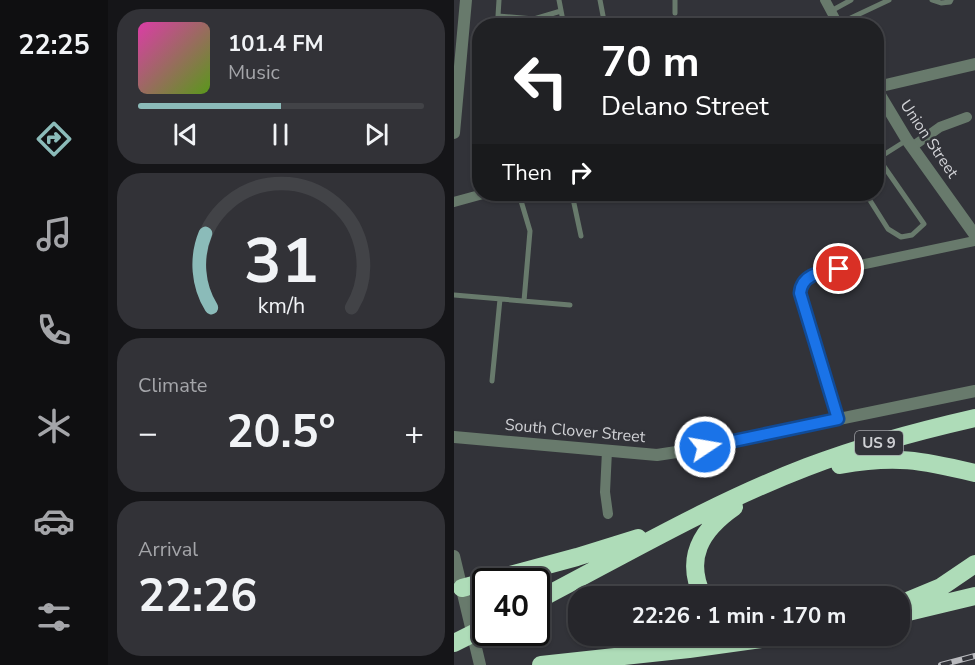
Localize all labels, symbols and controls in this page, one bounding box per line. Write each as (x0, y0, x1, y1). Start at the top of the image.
text: 22:25 (18, 27, 90, 64)
text: 101.4 FM (228, 29, 324, 59)
text: 70 m (601, 34, 700, 91)
icon: left (502, 42, 580, 120)
text: Music (228, 59, 280, 86)
text: Delano Street (601, 88, 769, 125)
street label: Union Street (895, 95, 964, 183)
icon: directions (33, 118, 75, 160)
icon: previous (169, 118, 202, 151)
icon: pause (264, 118, 297, 151)
icon: next (360, 118, 393, 151)
icon: right (564, 156, 597, 189)
text: Then (502, 158, 552, 188)
icon: music (33, 213, 75, 255)
text: 31 (244, 219, 318, 304)
pin (813, 243, 864, 294)
icon: arrive (822, 252, 855, 285)
text: km/h (257, 291, 305, 321)
icon: phone (33, 309, 75, 351)
text: Climate (138, 372, 207, 399)
text: 20.5° (226, 402, 336, 463)
icon: climate (33, 405, 75, 447)
text: − (138, 411, 158, 456)
text: + (404, 411, 424, 456)
street label: South Clover Street (504, 414, 647, 448)
position arrow (673, 415, 737, 479)
road number: US 9 (855, 431, 903, 455)
icon: car (33, 500, 75, 542)
text: Arrival (138, 536, 198, 563)
text: 22:26 (138, 566, 257, 627)
speed limit sign: 40 (472, 568, 550, 646)
icon: filters (33, 596, 75, 638)
text: 22:26 · 1 min · 170 m (632, 601, 846, 631)

